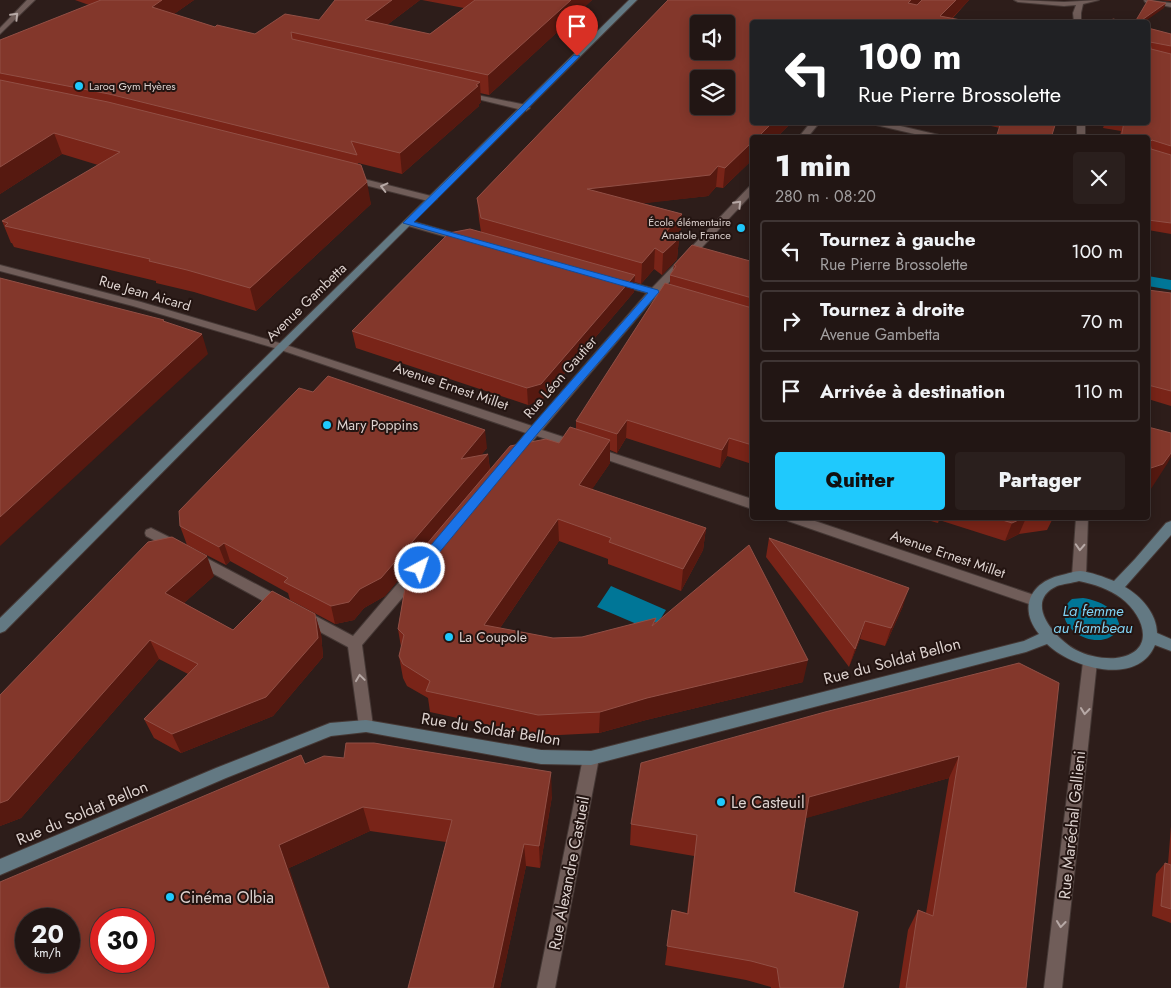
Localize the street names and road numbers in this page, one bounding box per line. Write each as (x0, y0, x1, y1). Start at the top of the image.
street label: Avenue Gambetta (261, 258, 351, 346)
street label: Rue Jean Aicard (97, 270, 193, 316)
street label: Rue Léon Gautier (519, 331, 602, 423)
street label: Avenue Ernest Millet (391, 357, 512, 415)
street label: Avenue Ernest Millet (888, 525, 1009, 583)
street label: Rue du Soldat Bellon (821, 632, 963, 690)
street label: Rue du Soldat Bellon (420, 707, 562, 751)
street label: Rue Maréchal Gallieni (1053, 750, 1091, 900)
street label: Rue du Soldat Bellon (13, 775, 151, 851)
street label: Rue Alexandre Castueil (543, 794, 595, 952)

